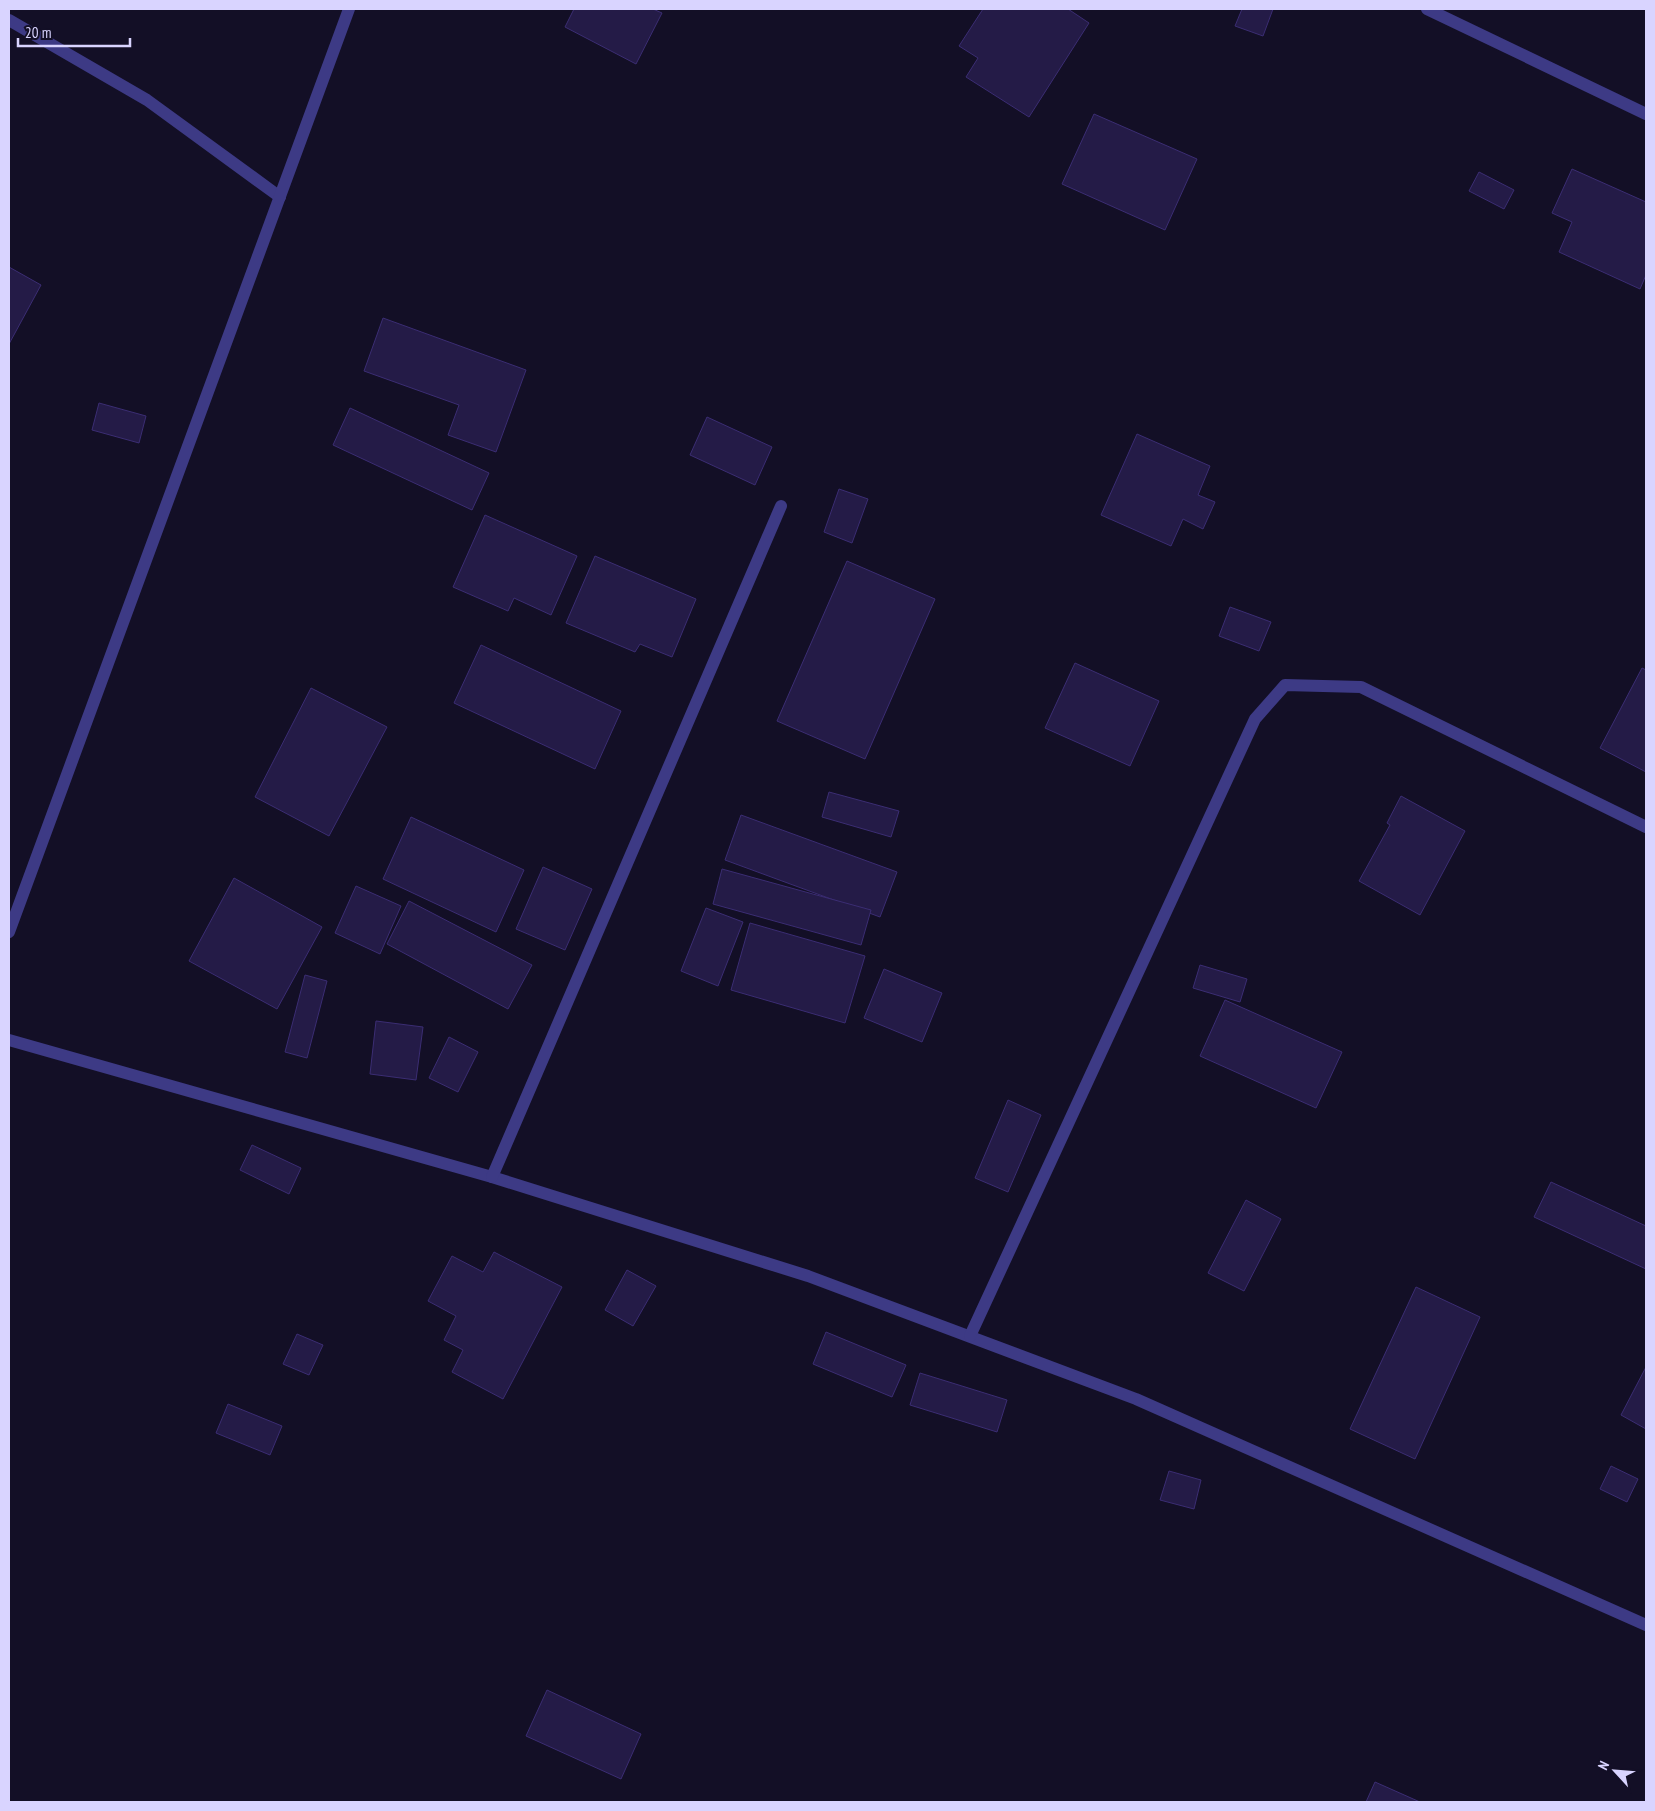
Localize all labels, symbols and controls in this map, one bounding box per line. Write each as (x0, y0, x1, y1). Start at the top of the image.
scale bar (18, 15, 130, 47)
text: 20 m (25, 23, 51, 42)
north arrow (1590, 1746, 1640, 1796)
text: N (1594, 1758, 1613, 1773)

